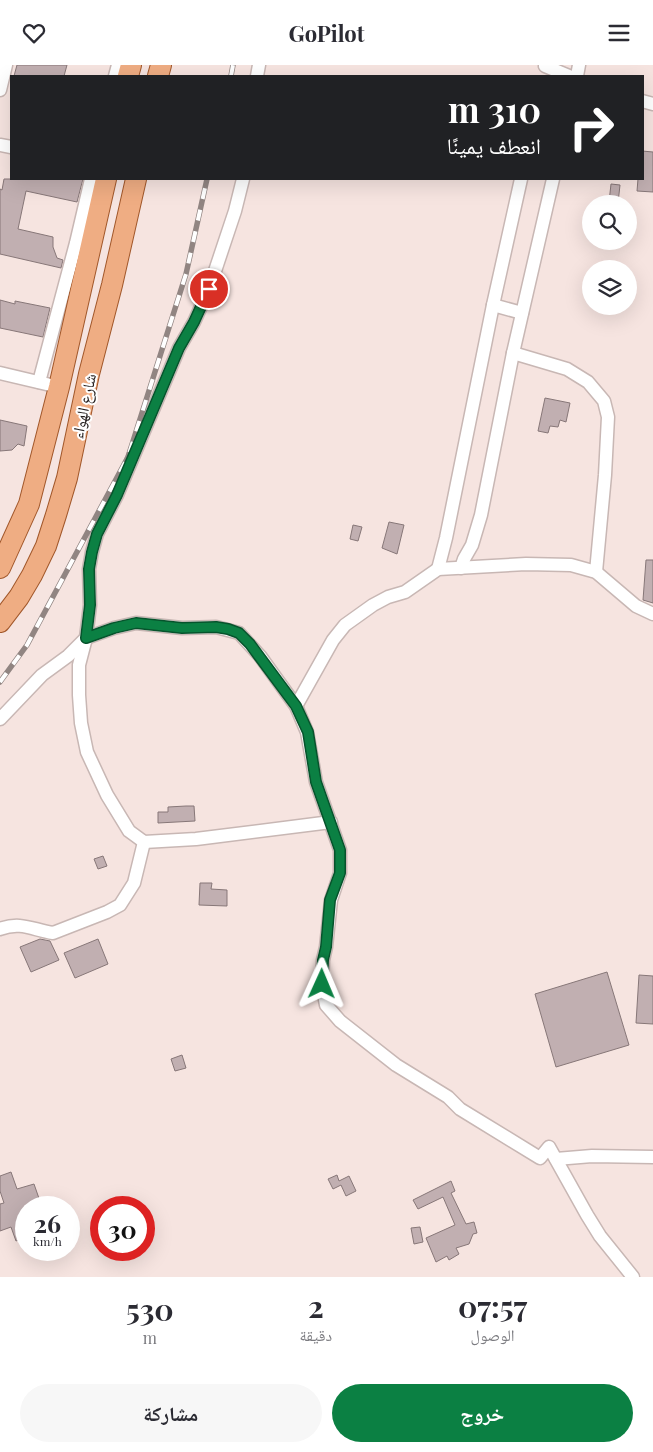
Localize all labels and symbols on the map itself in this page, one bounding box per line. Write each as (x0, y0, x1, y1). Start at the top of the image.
pin (188, 268, 230, 310)
street label: شارع الهواء (66, 372, 101, 441)
position arrow (295, 957, 347, 1009)
speed limit sign: 30 (90, 1196, 155, 1261)

